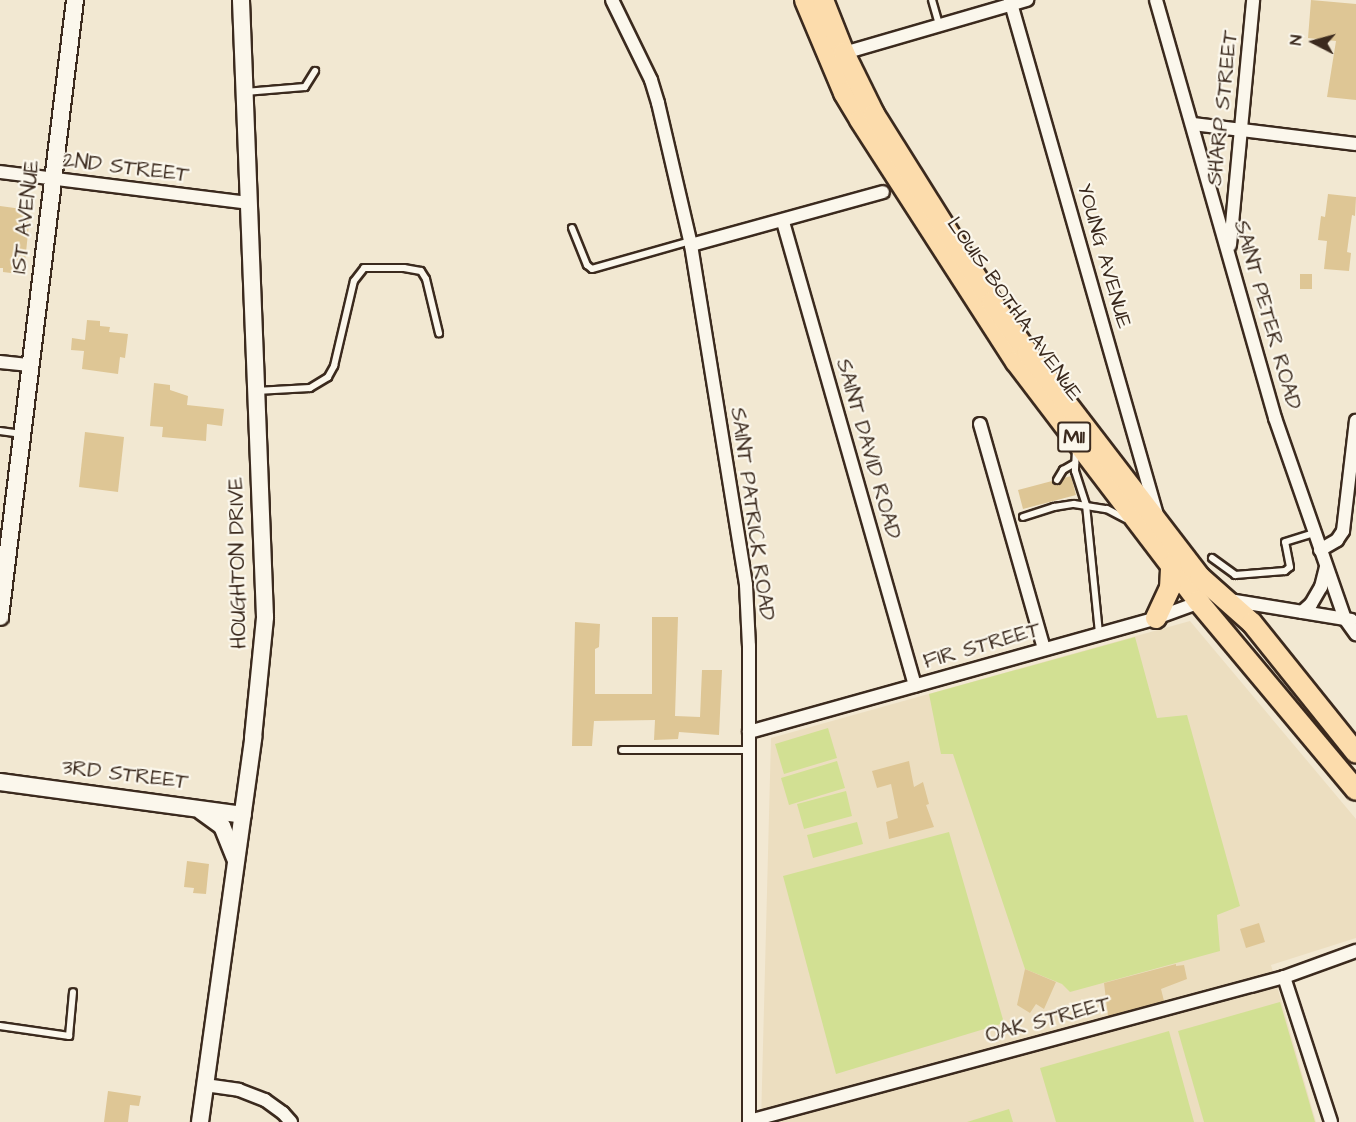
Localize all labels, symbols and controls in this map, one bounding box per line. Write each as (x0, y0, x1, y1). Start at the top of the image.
north arrow (1284, 12, 1344, 72)
street label: SHARP STREET (1202, 29, 1244, 187)
text: N (1285, 34, 1308, 46)
street label: 2ND STREET (62, 148, 190, 188)
street label: 1ST AVENUE (7, 159, 45, 275)
street label: YOUNG AVENUE (1071, 181, 1137, 331)
street label: LOUIS BOTHA AVENUE (941, 212, 1087, 406)
street label: SAINT PETER ROAD (1228, 218, 1306, 412)
street label: SAINT DAVID ROAD (830, 356, 906, 542)
street label: SAINT PATRICK ROAD (725, 406, 779, 622)
road number: M11 (1056, 420, 1092, 454)
street label: HOUGHTON DRIVE (224, 477, 252, 649)
street label: FIR STREET (921, 617, 1043, 675)
street label: 3RD STREET (60, 755, 190, 795)
street label: OAK STREET (983, 991, 1113, 1049)

